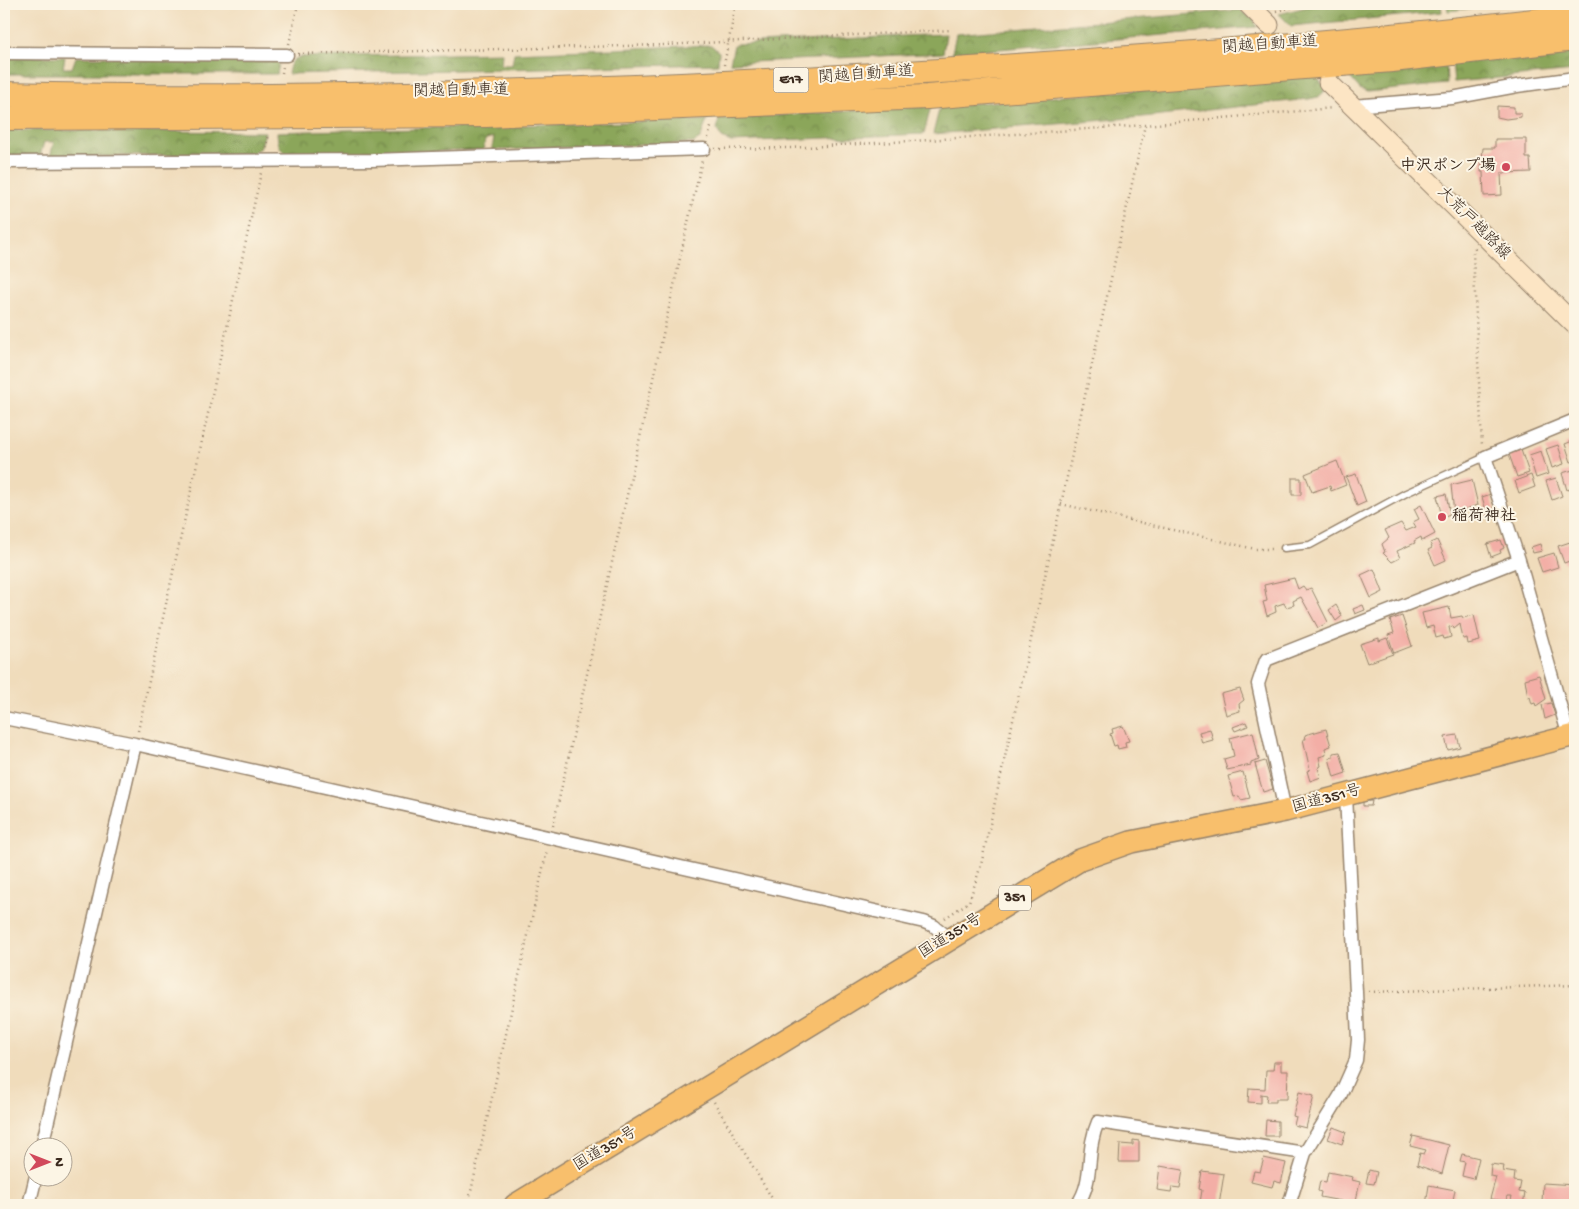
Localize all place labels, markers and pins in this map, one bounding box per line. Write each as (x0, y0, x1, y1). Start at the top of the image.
place label: 中沢ポンプ場 (1400, 156, 1496, 177)
marker: 中沢ポンプ場 (1500, 161, 1512, 173)
place label: 稲荷神社 (1452, 506, 1516, 527)
marker: 稲荷神社 (1436, 511, 1448, 523)

